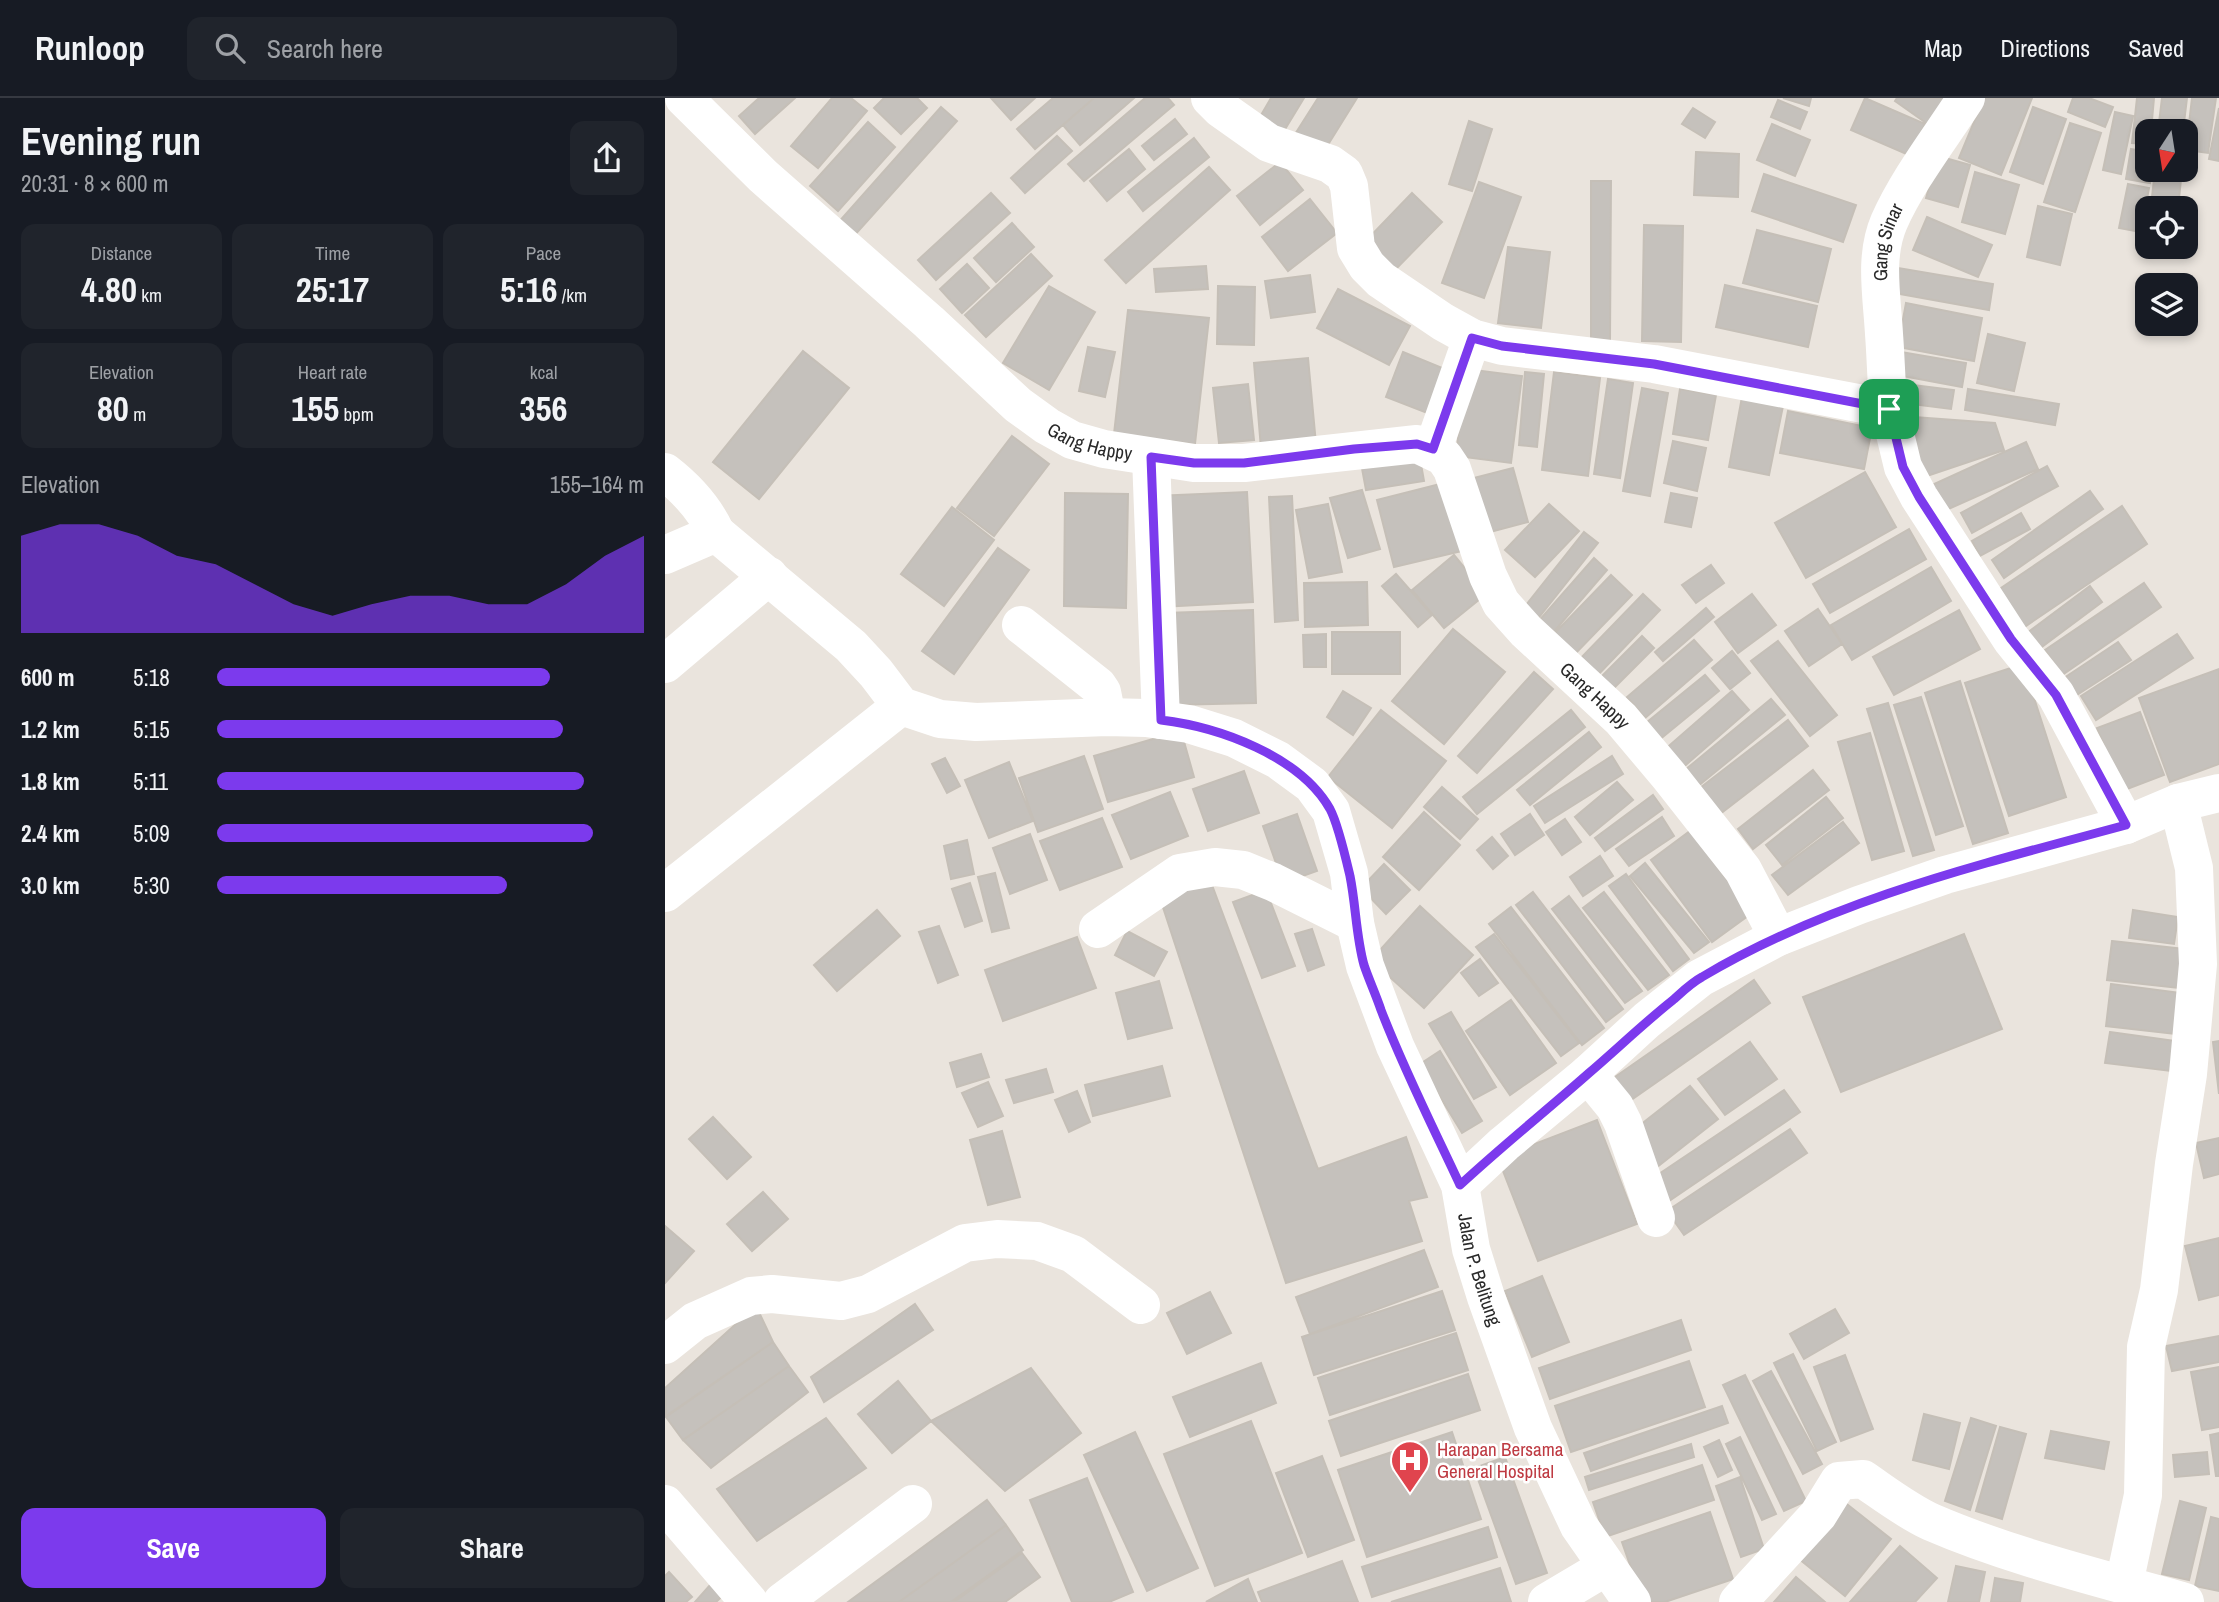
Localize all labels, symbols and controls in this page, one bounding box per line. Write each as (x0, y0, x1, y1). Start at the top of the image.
search box (187, 17, 677, 80)
text: Runloop (35, 26, 145, 70)
icon: search (211, 29, 249, 67)
text: Search here (267, 31, 383, 66)
text: Map (1924, 32, 1962, 64)
text: Directions (2000, 32, 2090, 64)
text: Saved (2128, 32, 2184, 64)
text: Evening run (21, 116, 201, 167)
north arrow (2135, 119, 2198, 182)
map controls (2135, 119, 2198, 336)
button: share (570, 121, 644, 195)
text: 20:31 · 8 × 600 m (21, 168, 168, 199)
button: locate (2135, 196, 2198, 259)
street label: Gang Sinar (1867, 198, 1909, 281)
text: Distance (91, 240, 152, 266)
text: Time (315, 240, 350, 266)
text: Pace (526, 240, 561, 266)
text: 4.80 (81, 266, 137, 313)
text: 25:17 (296, 266, 369, 313)
text: 5:16 (500, 266, 558, 313)
button: layers (2135, 273, 2198, 336)
text: km (137, 282, 162, 308)
text: /km (558, 282, 587, 308)
text: Elevation (89, 359, 154, 385)
text: Heart rate (298, 359, 367, 385)
text: kcal (530, 359, 557, 385)
pin (1859, 379, 1919, 439)
text: 80 (97, 385, 129, 432)
text: 155 (291, 385, 339, 432)
text: 356 (520, 385, 567, 432)
icon: arrive (1870, 390, 1908, 428)
text: m (129, 401, 146, 427)
text: bpm (339, 401, 374, 427)
street label: Gang Happy (1043, 416, 1134, 466)
text: Elevation (21, 469, 100, 500)
text: 155–164 m (550, 469, 644, 500)
street label: Gang Happy (1554, 656, 1637, 734)
text: 600 m (21, 662, 74, 693)
text: 5:18 (133, 662, 170, 693)
text: 1.2 km (21, 714, 80, 745)
text: 5:15 (133, 714, 170, 745)
text: 1.8 km (21, 766, 80, 797)
text: 5:11 (133, 766, 168, 797)
text: 2.4 km (21, 818, 80, 849)
text: 5:09 (133, 818, 170, 849)
text: 3.0 km (21, 870, 80, 901)
text: 5:30 (133, 870, 170, 901)
street label: Jalan P. Belitung (1452, 1211, 1508, 1329)
place label: Harapan Bersama General Hospital (1437, 1436, 1564, 1484)
hospital icon: Harapan Bersama General Hospital (1389, 1439, 1431, 1494)
button: Save (21, 1508, 326, 1588)
button: Share (340, 1508, 644, 1588)

